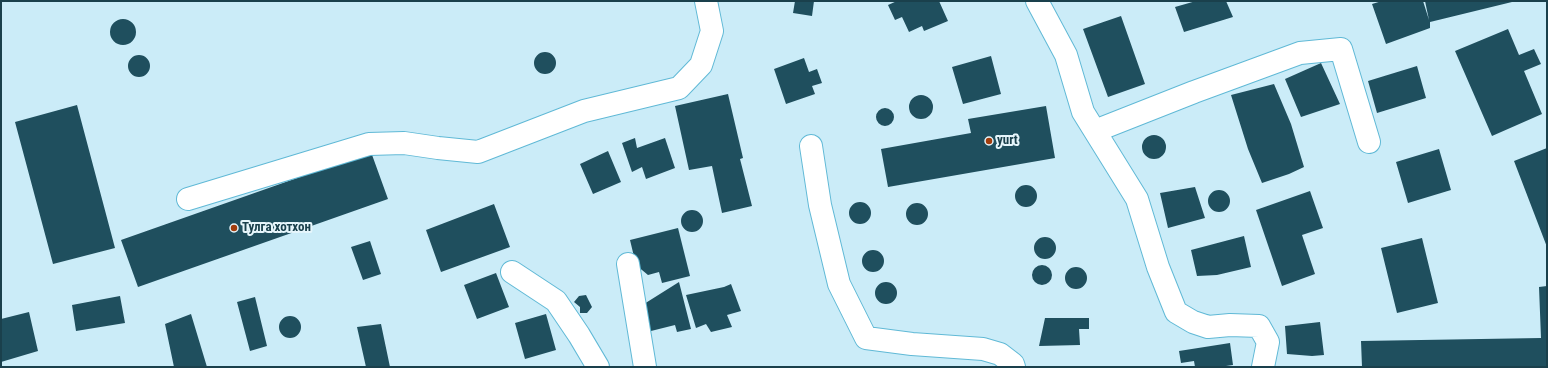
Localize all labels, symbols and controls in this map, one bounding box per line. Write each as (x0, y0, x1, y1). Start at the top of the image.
place label: yurt (997, 133, 1018, 149)
marker: yurt (984, 136, 994, 146)
place label: Тулга хотхон (242, 220, 311, 236)
marker: Тулга хотхон (229, 223, 239, 233)

